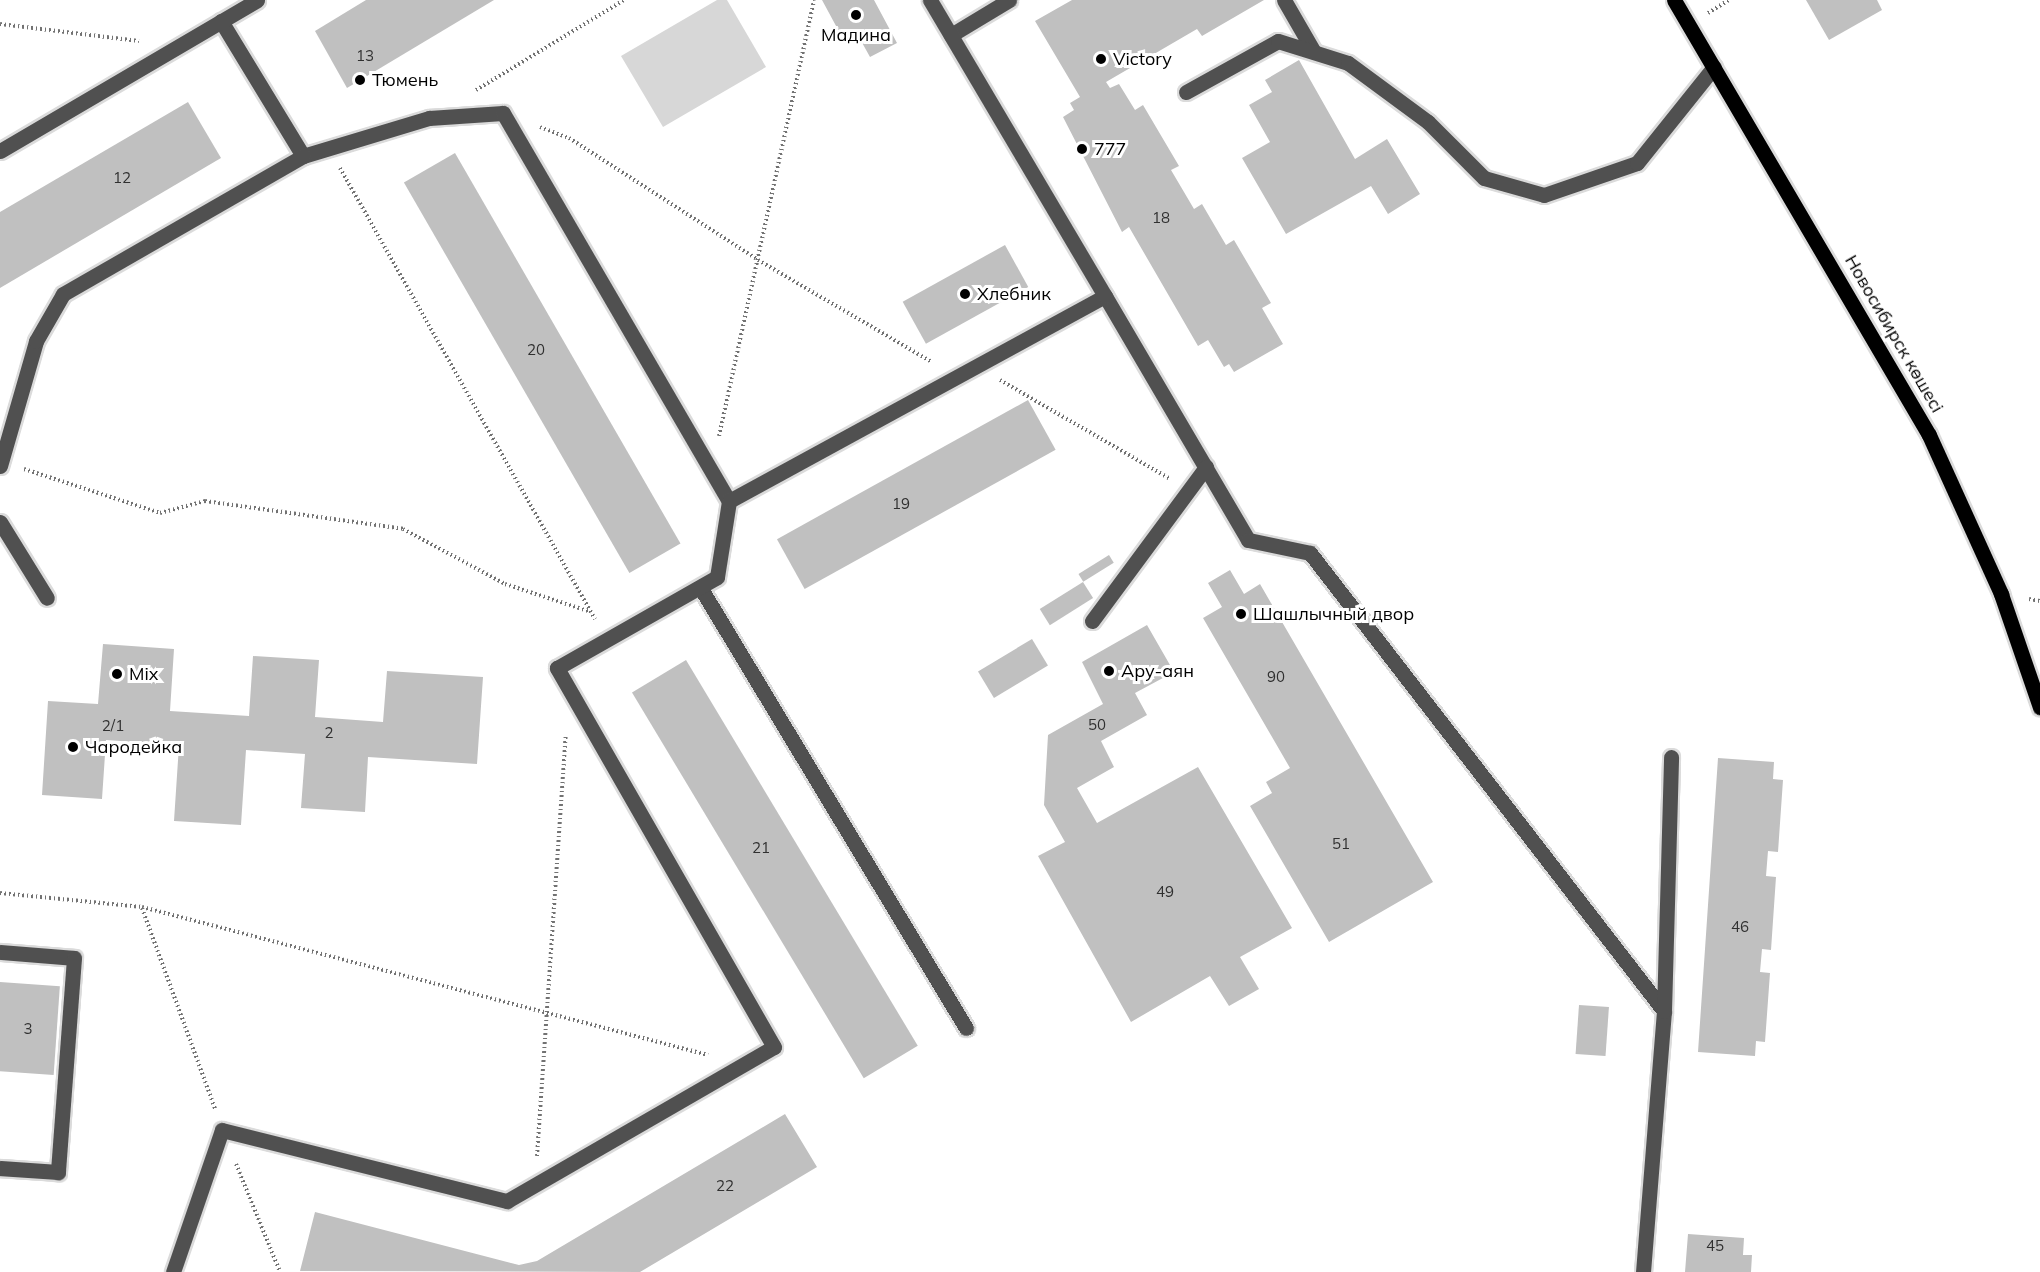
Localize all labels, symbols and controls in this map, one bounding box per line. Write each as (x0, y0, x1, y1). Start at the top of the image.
marker: Мадина (849, 8, 863, 22)
place label: Мадина (821, 24, 891, 46)
house number: 13 (356, 47, 374, 65)
place label: Victory (1113, 48, 1172, 70)
marker: Victory (1094, 52, 1108, 66)
place label: Тюмень (372, 69, 438, 91)
marker: Тюмень (353, 73, 367, 87)
place label: 777 (1094, 138, 1126, 160)
marker: 777 (1075, 142, 1089, 156)
house number: 12 (113, 169, 131, 187)
house number: 18 (1152, 209, 1170, 227)
street label: Новосибирск көшесі (1840, 251, 1948, 417)
place label: Хлебник (977, 283, 1051, 305)
marker: Хлебник (958, 287, 972, 301)
house number: 20 (527, 341, 545, 359)
house number: 19 (892, 495, 910, 513)
place label: Шашлычный двор (1253, 603, 1414, 625)
marker: Шашлычный двор (1234, 607, 1248, 621)
place label: Ару-аян (1121, 660, 1194, 682)
place label: Mix (129, 663, 158, 685)
marker: Ару-аян (1102, 664, 1116, 678)
marker: Mix (110, 667, 124, 681)
house number: 90 (1267, 668, 1285, 686)
house number: 50 (1088, 716, 1106, 734)
house number: 2/1 (102, 717, 124, 735)
house number: 2 (325, 724, 333, 742)
place label: Чародейка (85, 736, 182, 758)
marker: Чародейка (66, 740, 80, 754)
house number: 51 (1332, 835, 1350, 853)
house number: 21 (752, 839, 770, 857)
house number: 49 (1156, 883, 1174, 901)
house number: 46 (1731, 918, 1749, 936)
house number: 3 (24, 1020, 32, 1038)
house number: 22 (716, 1177, 734, 1195)
house number: 45 (1706, 1237, 1724, 1255)

